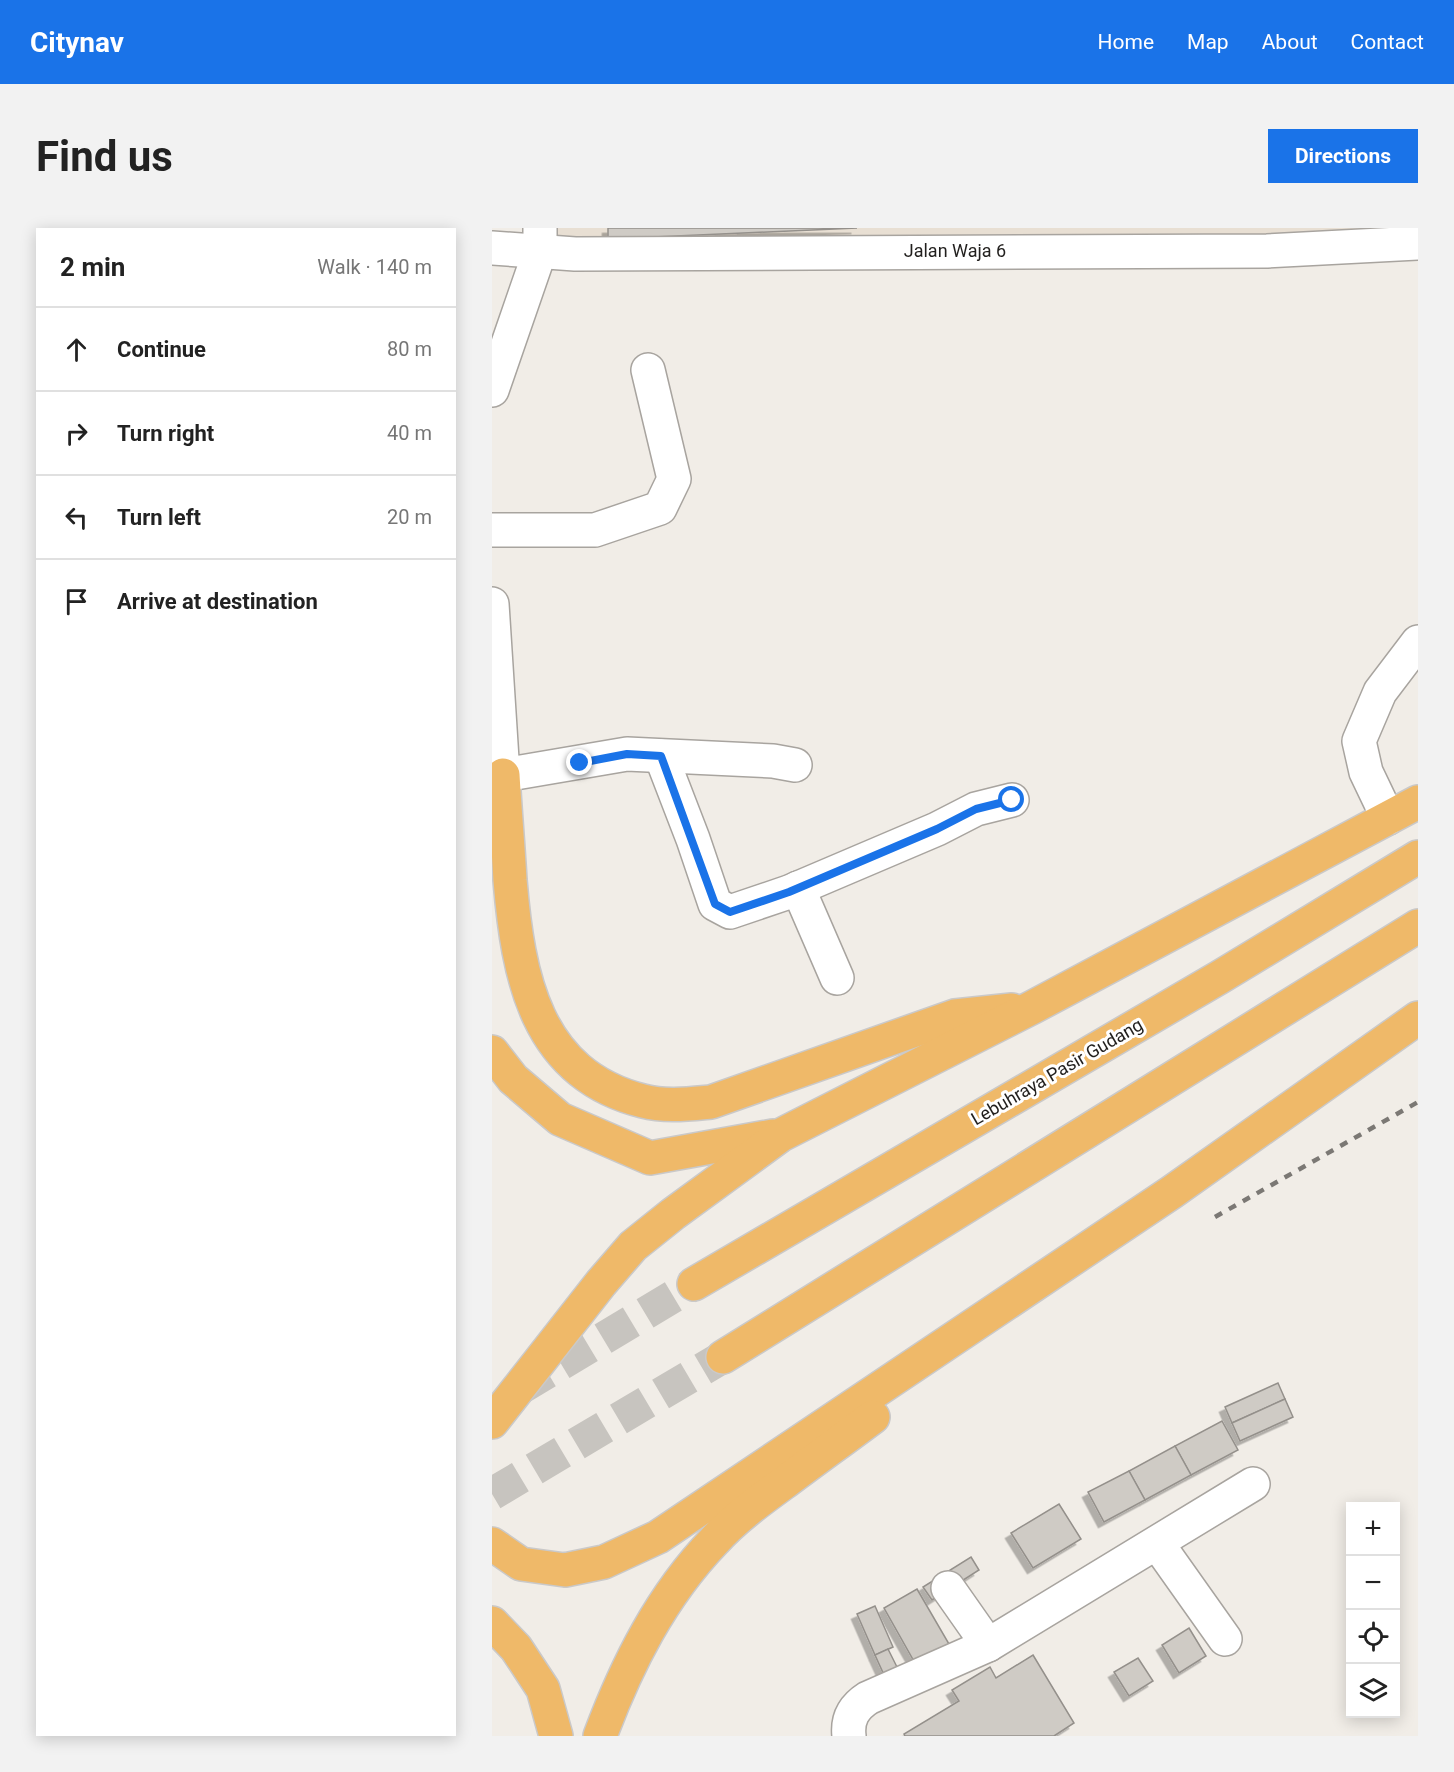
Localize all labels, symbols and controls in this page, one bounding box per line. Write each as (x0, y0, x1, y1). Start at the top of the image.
text: Citynav (30, 26, 124, 59)
text: Home (1098, 30, 1154, 54)
text: Map (1187, 30, 1229, 54)
text: About (1262, 30, 1318, 54)
text: Contact (1351, 30, 1424, 54)
button: Directions (1268, 129, 1418, 183)
text: Find us (36, 132, 173, 181)
street label: Jalan Waja 6 (904, 240, 1006, 261)
text: 2 min (60, 252, 125, 282)
text: Walk · 140 m (317, 255, 432, 279)
icon: ahead (60, 333, 93, 366)
text: Continue (117, 337, 206, 362)
text: 80 m (387, 337, 432, 361)
icon: right (60, 417, 93, 450)
text: Turn right (117, 421, 214, 446)
text: 40 m (387, 421, 432, 445)
icon: left (60, 501, 93, 534)
text: Turn left (117, 505, 201, 530)
text: 20 m (387, 505, 432, 529)
icon: arrive (60, 585, 93, 618)
text: Arrive at destination (117, 589, 318, 614)
route end (566, 749, 592, 775)
route start (998, 786, 1024, 812)
street label: Lebuhraya Pasir Gudang (967, 1014, 1146, 1129)
map controls (1346, 1502, 1400, 1718)
button: + (1346, 1502, 1400, 1556)
button: − (1346, 1556, 1400, 1610)
button: locate (1346, 1610, 1400, 1664)
button: layers (1346, 1664, 1400, 1718)

